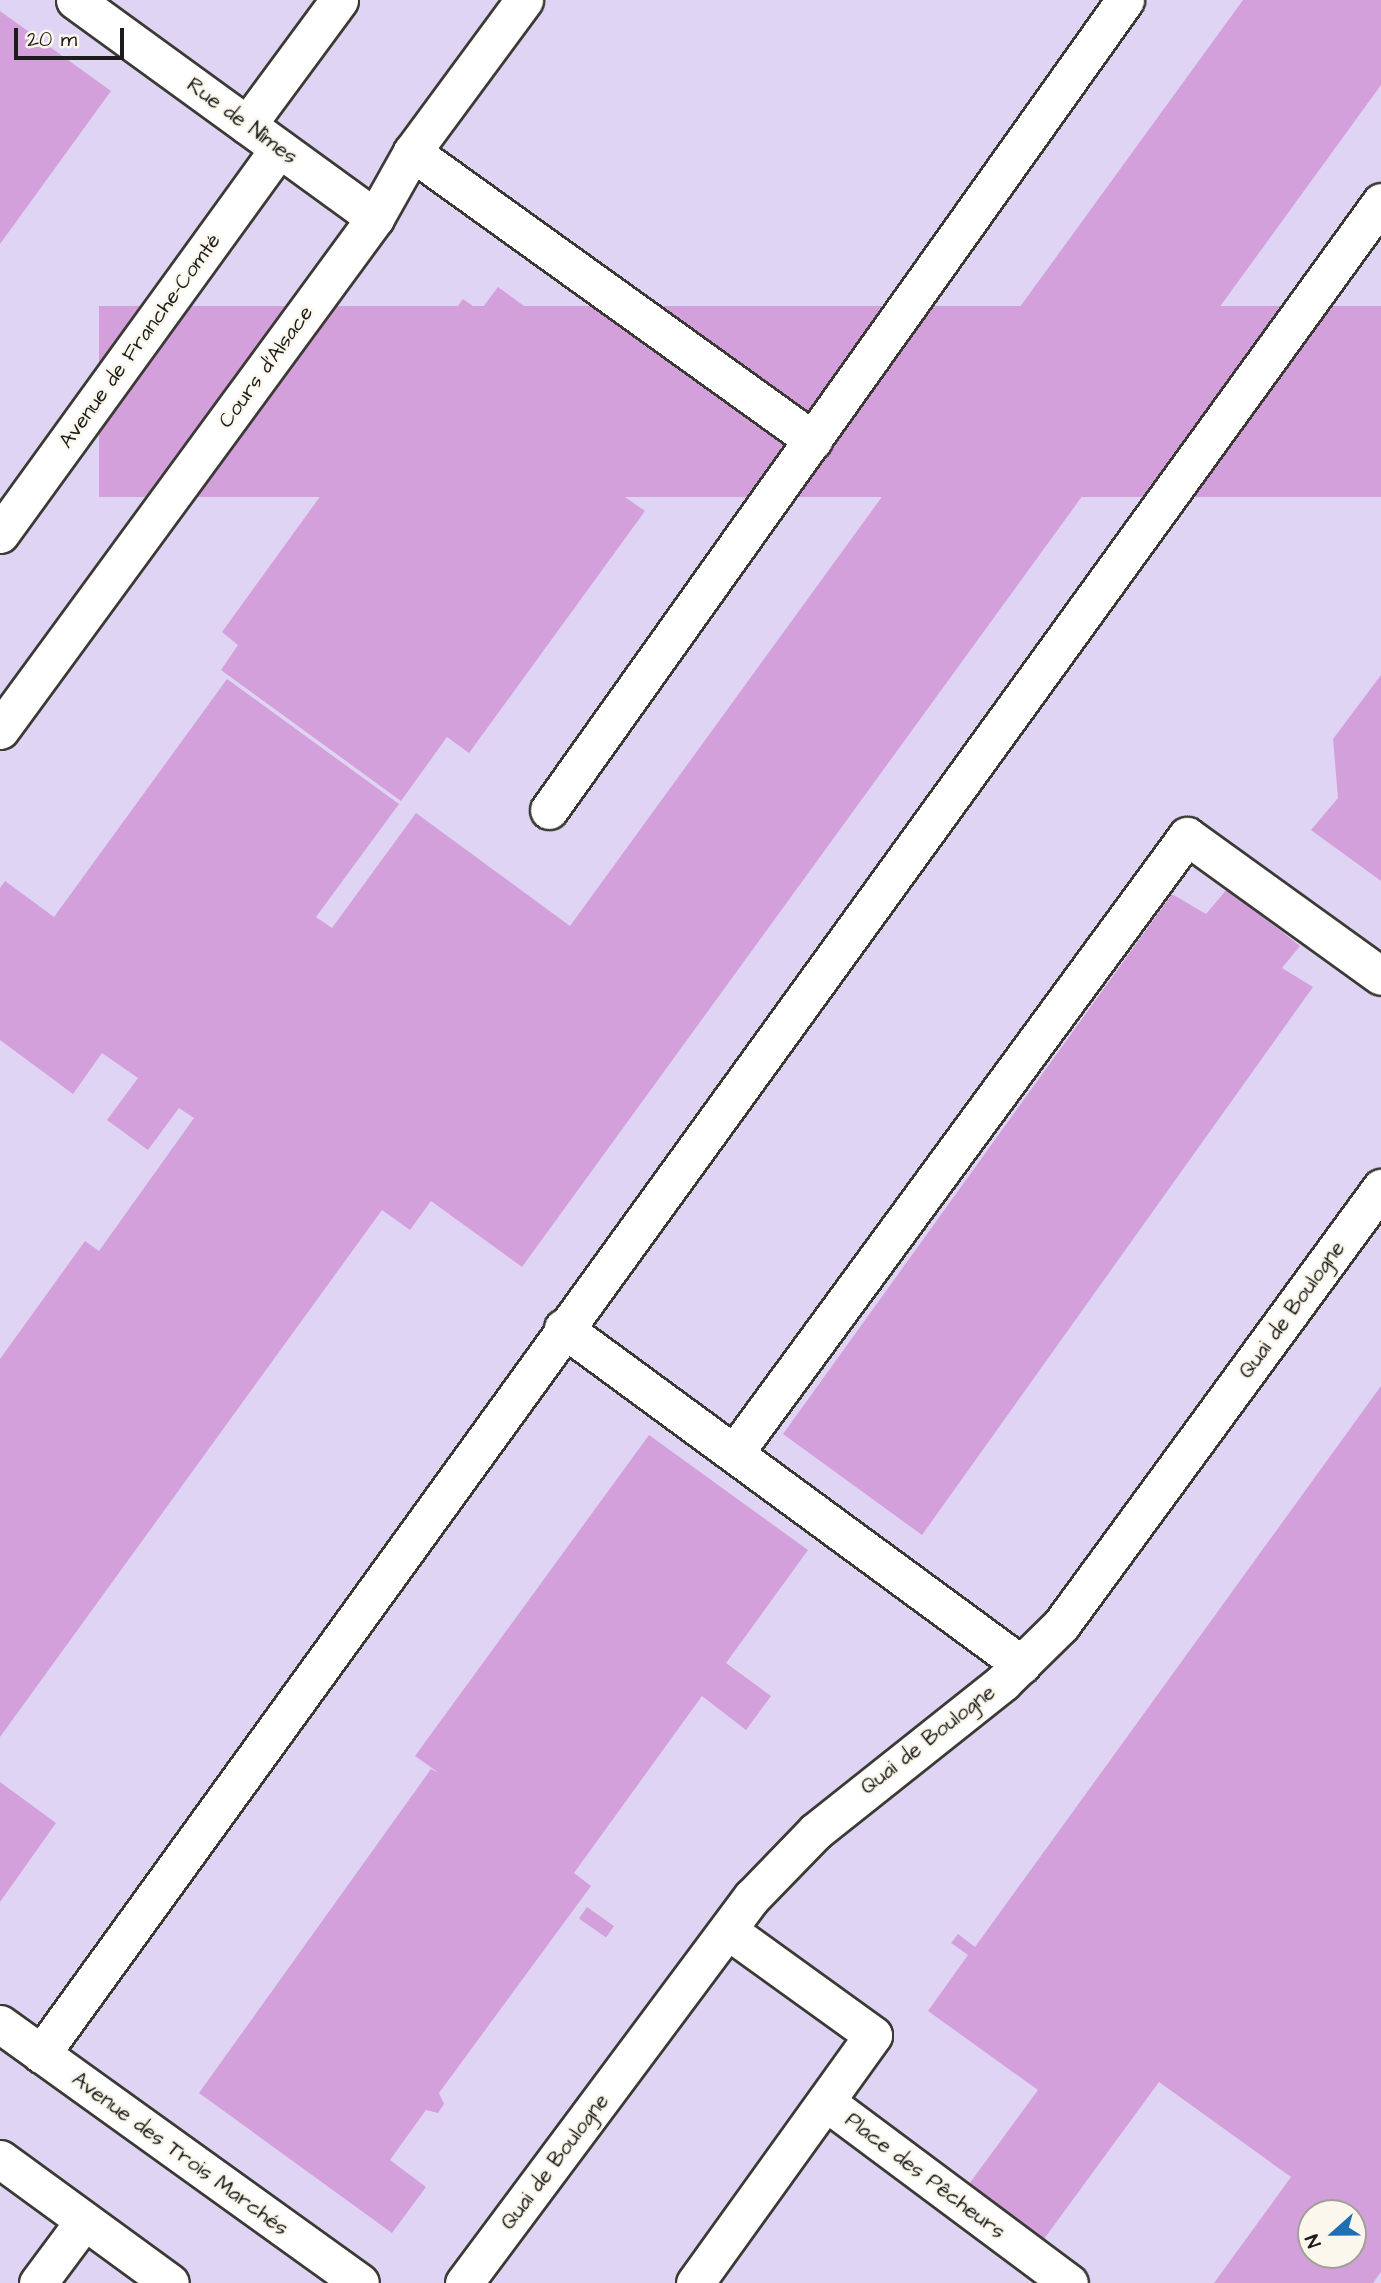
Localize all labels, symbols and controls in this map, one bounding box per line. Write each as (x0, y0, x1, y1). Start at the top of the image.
scale bar (18, 14, 128, 58)
text: 20 m (27, 25, 77, 54)
street label: Rue de Nîmes (182, 72, 302, 170)
street label: Avenue de Franche-Comté (54, 229, 226, 453)
street label: Cours d'Alsace (213, 301, 319, 433)
street label: Quai de Boulogne (1234, 1236, 1350, 1384)
street label: Quai de Boulogne (856, 1680, 1000, 1800)
street label: Avenue des Trois Marchés (67, 2067, 293, 2241)
street label: Quai de Boulogne (496, 2089, 614, 2235)
street label: Place des Pêcheurs (840, 2108, 1010, 2244)
north arrow (1297, 2199, 1367, 2269)
text: N (1299, 2231, 1329, 2251)

